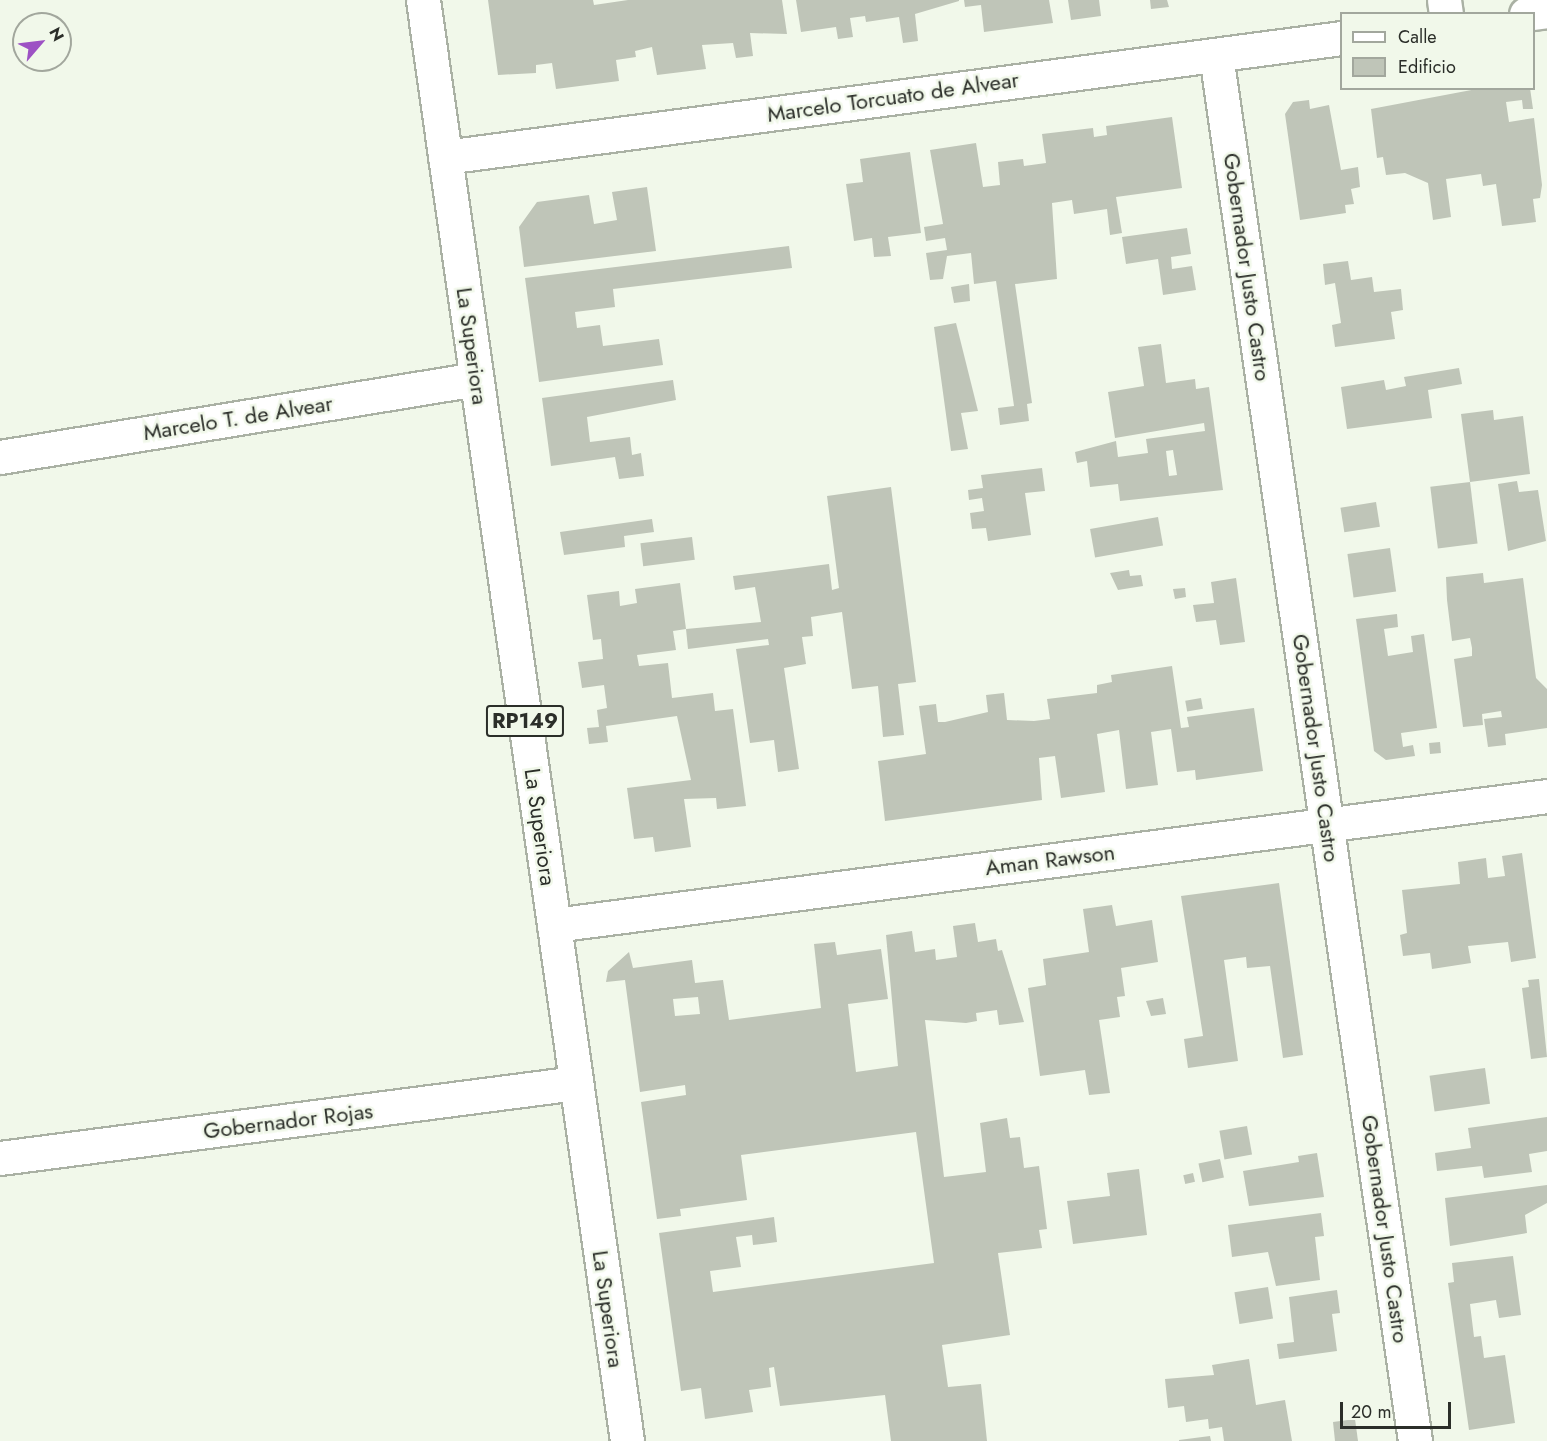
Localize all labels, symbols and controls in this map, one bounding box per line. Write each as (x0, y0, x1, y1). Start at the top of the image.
north arrow (12, 12, 72, 72)
legend (1340, 12, 1535, 90)
text: N (43, 23, 70, 45)
text: Calle (1398, 24, 1437, 50)
text: Edificio (1398, 54, 1456, 80)
street label: Marcelo Torcuato de Alvear (766, 66, 1020, 128)
street label: Gobernador Justo Castro (1218, 151, 1276, 383)
street label: La Superiora (451, 286, 493, 406)
street label: Marcelo T. de Alvear (142, 390, 334, 446)
street label: Gobernador Justo Castro (1287, 632, 1345, 864)
road number: RP149 (484, 703, 566, 739)
street label: La Superiora (519, 767, 561, 887)
street label: Aman Rawson (984, 839, 1116, 881)
street label: Gobernador Rojas (202, 1098, 374, 1144)
street label: Gobernador Justo Castro (1356, 1113, 1414, 1345)
street label: La Superiora (587, 1249, 629, 1369)
scale bar (1343, 1390, 1454, 1428)
text: 20 m (1351, 1399, 1391, 1425)

